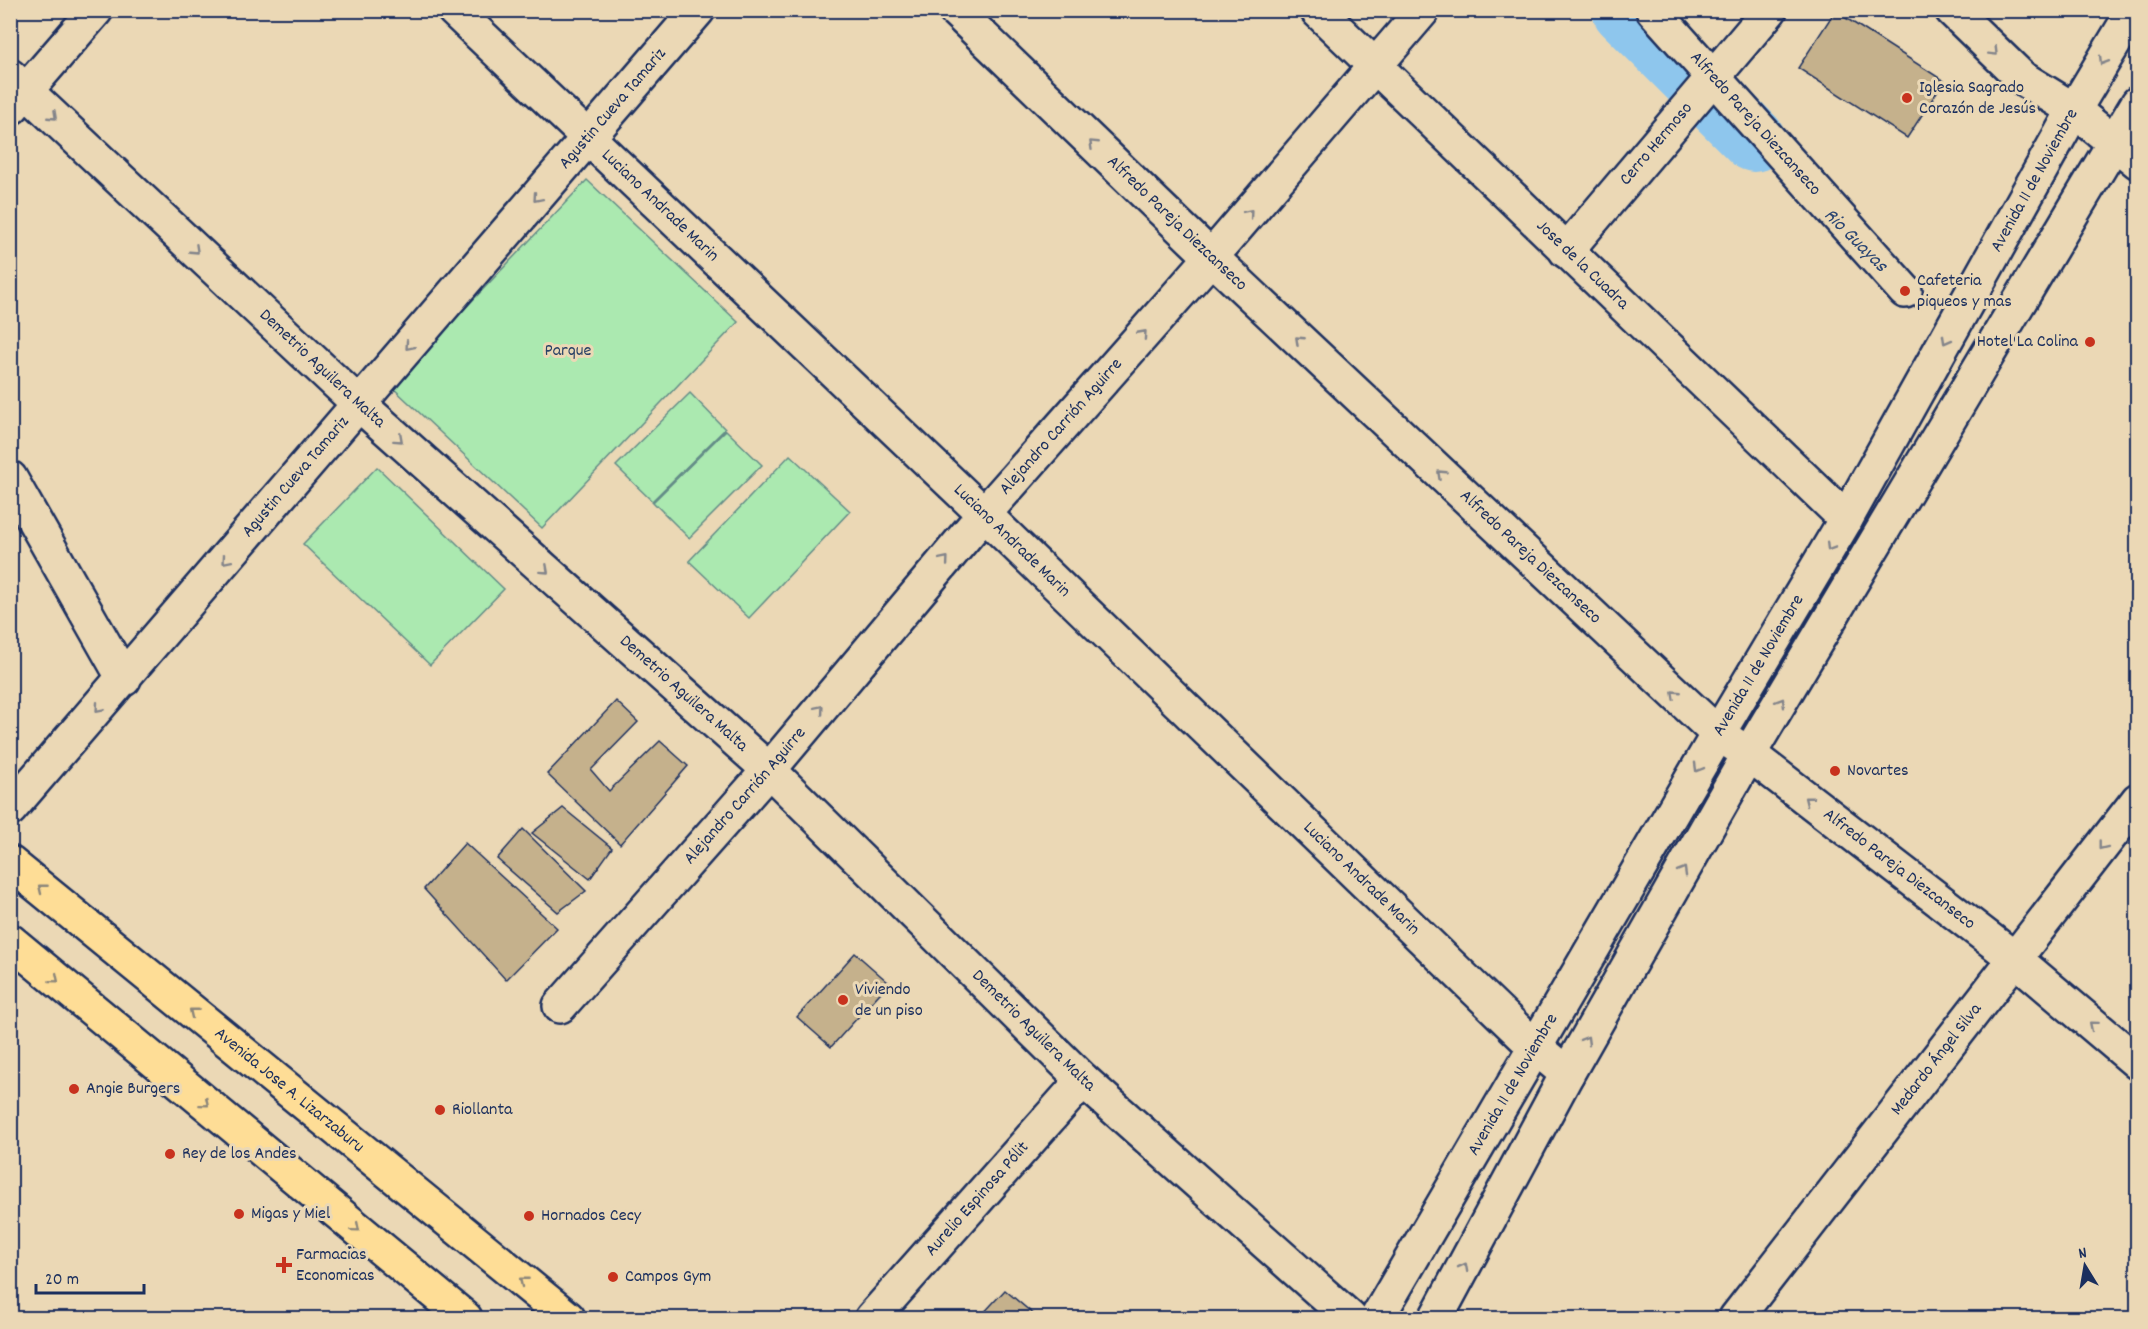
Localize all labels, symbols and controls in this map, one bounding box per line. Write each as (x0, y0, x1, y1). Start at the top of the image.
street label: Agustin Cueva Tamariz (553, 42, 673, 175)
one-way arrow (1986, 44, 1997, 55)
street label: Alfredo Pareja Diezcanseco (1684, 46, 1827, 202)
one-way arrow (2099, 55, 2111, 65)
place label: Iglesia Sagrado Corazón de Jesús (1919, 76, 2036, 122)
marker: Iglesia Sagrado Corazón de Jesús (1900, 91, 1914, 105)
street label: Cerro Hermoso (1614, 97, 1699, 191)
street label: Avenida 11 de Noviembre (1985, 104, 2085, 257)
one-way arrow (46, 109, 56, 120)
one-way arrow (1090, 140, 1101, 151)
street label: Luciano Andrade Marin (595, 144, 724, 268)
street label: Alfredo Pareja Diezcanseco (1101, 150, 1253, 297)
one-way arrow (533, 191, 544, 202)
water label: Rio Guayas (1817, 203, 1894, 280)
one-way arrow (1242, 209, 1253, 220)
street label: Jose de la Cuadra (1530, 214, 1635, 316)
one-way arrow (188, 242, 199, 253)
place label: Cafeteria piqueos y mas (1917, 269, 2012, 315)
marker: Cafeteria piqueos y mas (1898, 284, 1912, 298)
street label: Demetrio Aguilera Malta (253, 304, 391, 435)
one-way arrow (1136, 330, 1147, 341)
place label: Hotel La Colina (1977, 330, 2079, 355)
one-way arrow (1942, 334, 1953, 344)
marker: Hotel La Colina (2083, 335, 2097, 349)
one-way arrow (1296, 337, 1307, 348)
one-way arrow (405, 339, 416, 350)
park label: Parque (545, 339, 592, 364)
street label: Alejandro Carrión Aguirre (994, 353, 1129, 501)
street label: Agustin Cueva Tamariz (236, 411, 355, 543)
one-way arrow (393, 432, 403, 443)
one-way arrow (1438, 470, 1448, 481)
street label: Luciano Andrade Marin (948, 478, 1076, 603)
street label: Alfredo Pareja Diezcanseco (1454, 484, 1607, 630)
one-way arrow (1825, 541, 1837, 551)
one-way arrow (222, 553, 233, 564)
one-way arrow (938, 556, 949, 567)
one-way arrow (538, 563, 549, 574)
street label: Avenida 11 de Noviembre (1707, 590, 1811, 741)
street label: Demetrio Aguilera Malta (614, 629, 754, 758)
one-way arrow (1671, 690, 1682, 701)
one-way arrow (1773, 698, 1785, 708)
one-way arrow (95, 701, 106, 712)
one-way arrow (813, 705, 824, 716)
street label: Alejandro Carrión Aguirre (678, 722, 812, 870)
place label: Novartes (1847, 759, 1909, 784)
one-way arrow (1693, 762, 1705, 773)
marker: Novartes (1828, 764, 1842, 778)
one-way arrow (1804, 797, 1815, 808)
street label: Alfredo Pareja Diezcanseco (1818, 803, 1980, 936)
street label: Luciano Andrade Marin (1297, 816, 1425, 941)
one-way arrow (2098, 839, 2109, 850)
one-way arrow (1676, 866, 1687, 877)
one-way arrow (38, 885, 49, 896)
street label: Demetrio Aguilera Malta (966, 964, 1101, 1098)
one-way arrow (48, 971, 59, 982)
place label: Viviendo de un piso (855, 978, 923, 1024)
marker: Viviendo de un piso (836, 993, 850, 1007)
street label: Medardo Ángel Silva (1885, 998, 1988, 1121)
one-way arrow (189, 1008, 200, 1019)
street label: Avenida 11 de Noviembre (1462, 1009, 1565, 1161)
one-way arrow (2089, 1021, 2100, 1032)
street label: Avenida Jose A. Lizarzaburu (209, 1022, 369, 1159)
one-way arrow (1579, 1036, 1590, 1046)
place label: Angie Burgers (86, 1077, 180, 1102)
marker: Angie Burgers (67, 1082, 81, 1096)
one-way arrow (199, 1096, 210, 1107)
place label: Riollanta (452, 1098, 513, 1123)
marker: Riollanta (433, 1103, 447, 1117)
street label: Aurelio Espinosa Pólit (920, 1136, 1036, 1262)
place label: Rey de los Andes (182, 1142, 297, 1167)
marker: Rey de los Andes (163, 1147, 177, 1161)
place label: Migas y Miel (251, 1202, 331, 1227)
place label: Hornados Cecy (541, 1204, 642, 1229)
marker: Migas y Miel (232, 1207, 246, 1221)
marker: Hornados Cecy (522, 1209, 536, 1223)
one-way arrow (349, 1221, 360, 1232)
north arrow (2055, 1236, 2115, 1296)
text: N (2077, 1242, 2089, 1266)
place label: Farmacias Economicas (296, 1243, 375, 1289)
scale bar (36, 1257, 144, 1295)
marker: Farmacias Economicas (277, 1258, 291, 1272)
one-way arrow (1457, 1263, 1468, 1273)
place label: Campos Gym (625, 1265, 711, 1290)
text: 20 m (45, 1268, 79, 1293)
marker: Campos Gym (606, 1270, 620, 1284)
one-way arrow (519, 1278, 530, 1289)

